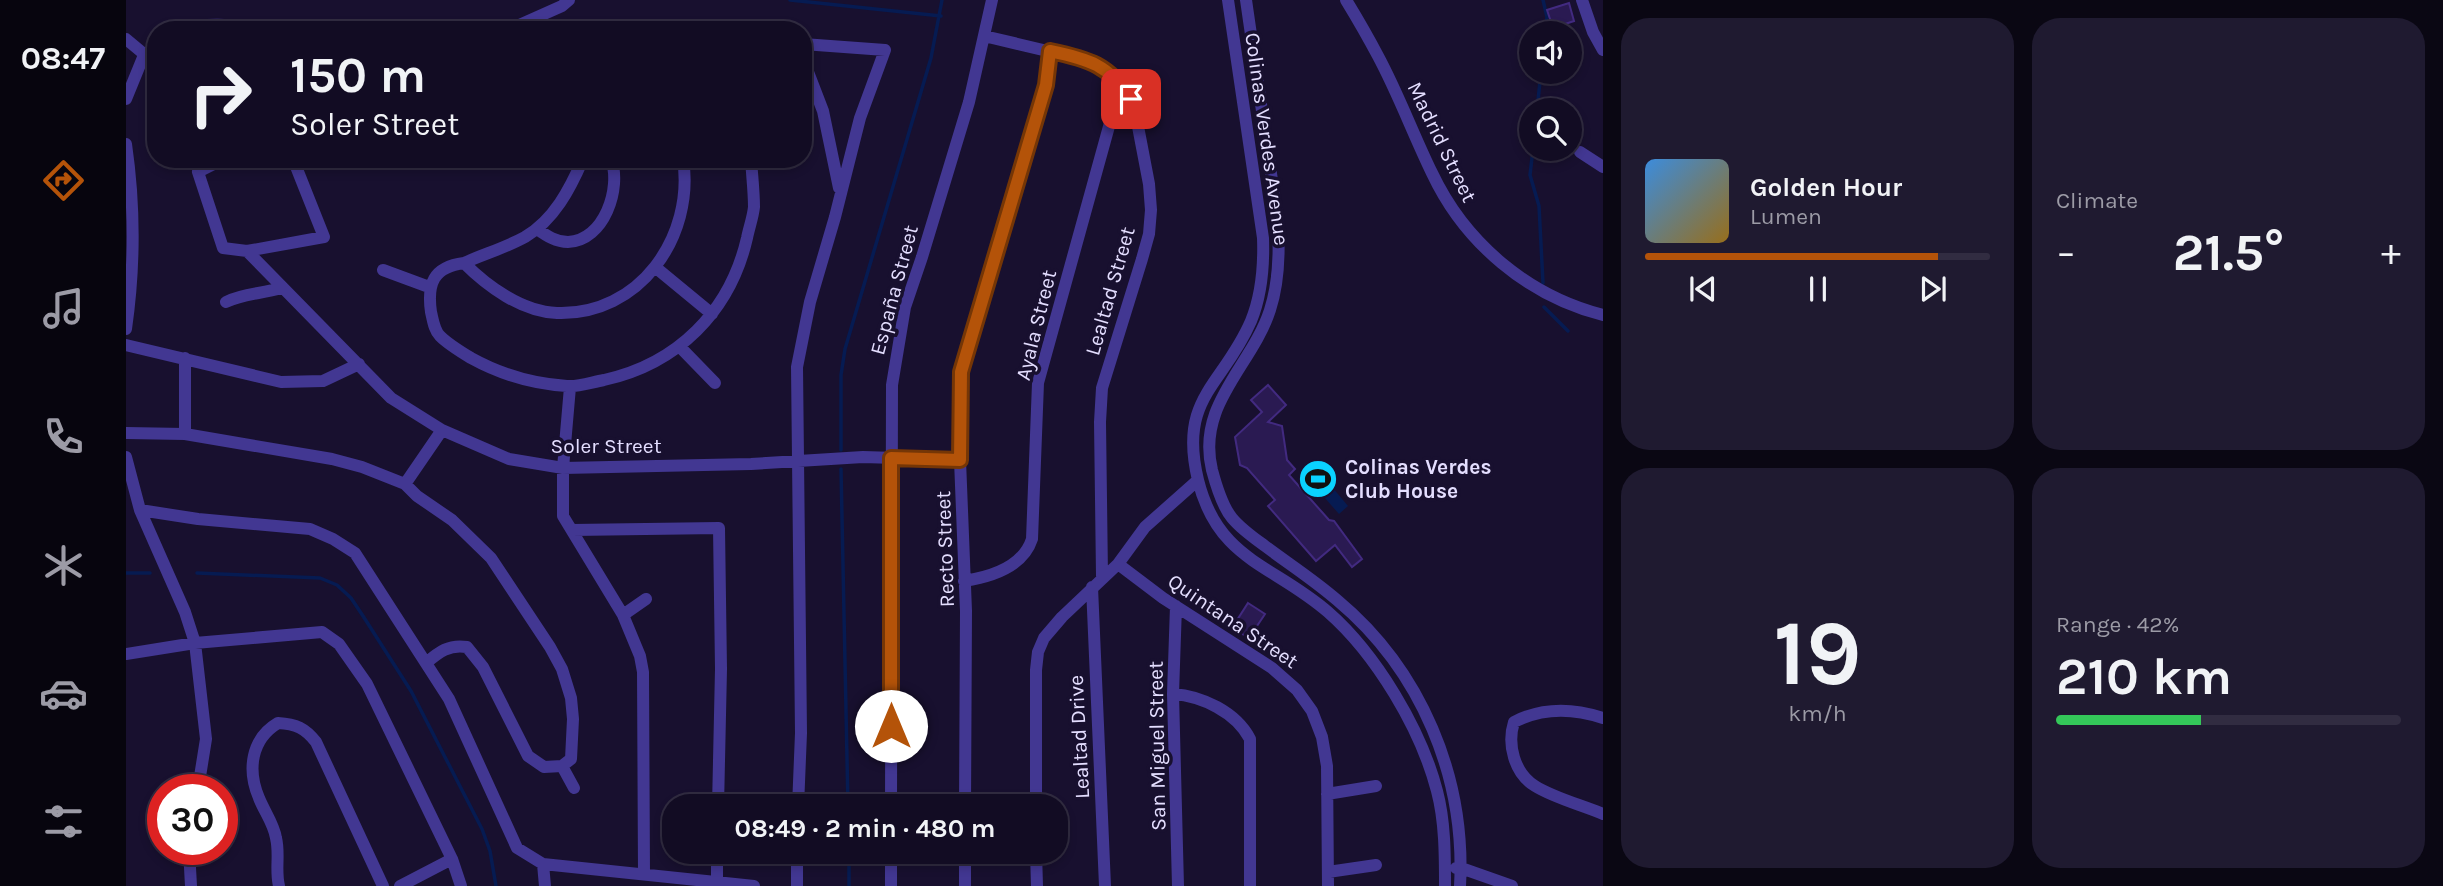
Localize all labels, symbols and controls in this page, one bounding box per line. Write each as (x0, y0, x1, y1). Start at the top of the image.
map controls (1519, 21, 1582, 161)
button: sound (1519, 21, 1582, 84)
street label: Colinas Verdes Avenue (1240, 31, 1294, 247)
text: 08:47 (21, 40, 105, 77)
text: 150 m (290, 47, 426, 104)
icon: right (175, 49, 266, 140)
pin (1101, 69, 1161, 129)
street label: Madrid Street (1403, 78, 1481, 206)
icon: arrive (1112, 80, 1150, 118)
button: search (1519, 98, 1582, 161)
text: Soler Street (290, 106, 459, 143)
icon: directions (39, 156, 88, 205)
text: Golden Hour (1750, 172, 1902, 203)
text: Climate (2056, 187, 2138, 214)
text: Lumen (1750, 203, 1822, 230)
street label: España Street (865, 222, 923, 358)
text: 21.5° (2173, 222, 2284, 283)
street label: Lealtad Street (1080, 224, 1140, 358)
text: − (2056, 230, 2076, 275)
text: + (2381, 230, 2401, 275)
street label: Ayala Street (1011, 267, 1061, 383)
icon: previous (1684, 270, 1722, 308)
icon: pause (1799, 270, 1837, 308)
icon: next (1914, 270, 1952, 308)
icon: music (39, 284, 88, 333)
icon: phone (39, 412, 88, 461)
street label: Soler Street (550, 434, 662, 458)
place label: Colinas Verdes Club House (1345, 455, 1492, 503)
sports icon: Colinas Verdes Club House (1297, 458, 1339, 500)
street label: Recto Street (931, 490, 959, 608)
icon: climate (39, 541, 88, 590)
street label: Quintana Street (1163, 569, 1303, 673)
text: 19 (1774, 601, 1861, 707)
text: Range · 42% (2056, 611, 2179, 638)
text: 210 km (2056, 646, 2232, 707)
street label: San Miguel Street (1144, 661, 1170, 831)
icon: car (39, 669, 88, 718)
street label: Lealtad Drive (1064, 674, 1094, 800)
position arrow (854, 689, 928, 763)
text: km/h (1788, 700, 1847, 727)
speed limit sign: 30 (147, 774, 238, 865)
icon: filters (39, 797, 88, 846)
text: 08:49 · 2 min · 480 m (735, 813, 995, 844)

